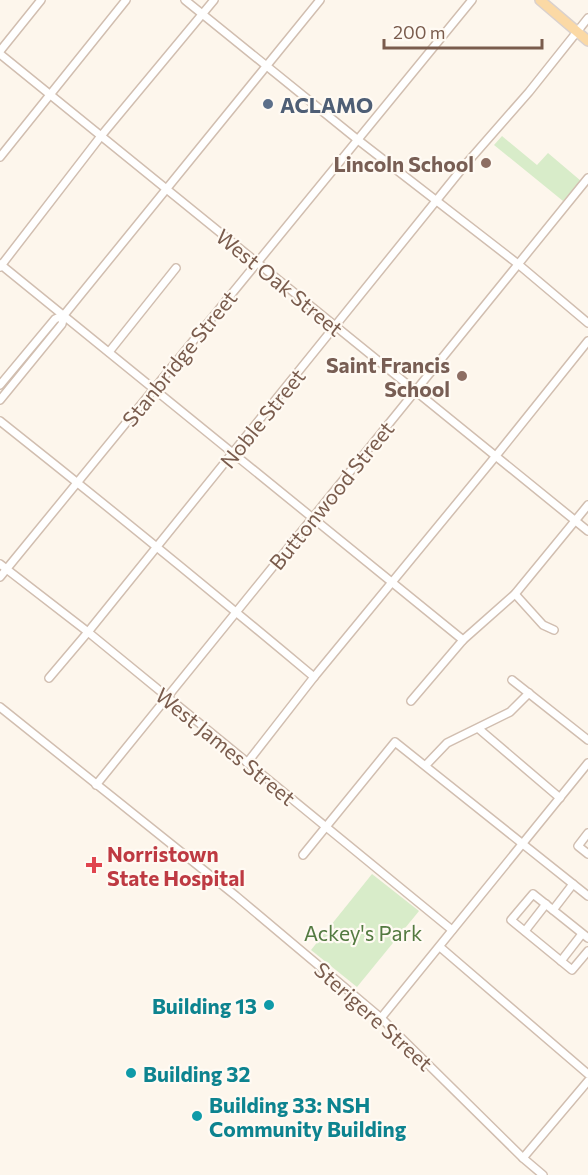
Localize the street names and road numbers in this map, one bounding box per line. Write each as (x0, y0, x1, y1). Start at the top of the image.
street label: West Oak Street (211, 223, 349, 341)
street label: Stanbridge Street (117, 285, 241, 431)
street label: Noble Street (214, 363, 310, 473)
street label: Buttonwood Street (263, 416, 399, 574)
street label: West James Street (151, 682, 301, 810)
street label: Sterigere Street (310, 956, 438, 1076)

